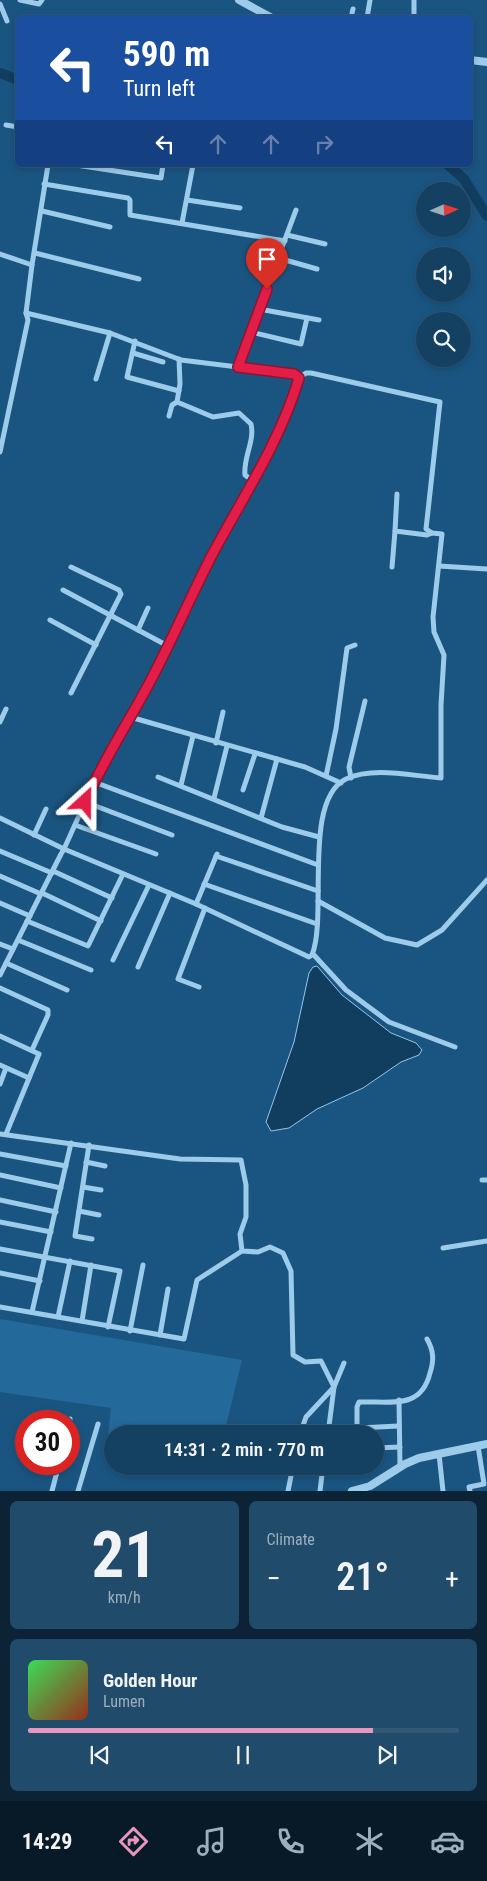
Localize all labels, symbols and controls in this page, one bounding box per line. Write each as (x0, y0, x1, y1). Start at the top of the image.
text: 590 m (123, 34, 210, 75)
icon: left (40, 35, 105, 100)
text: Turn left (123, 76, 195, 101)
icon: left (151, 130, 179, 158)
icon: ahead (204, 130, 232, 158)
icon: ahead (257, 130, 285, 158)
icon: right (310, 130, 338, 158)
north arrow (416, 182, 471, 238)
map controls (416, 182, 471, 367)
pin (246, 238, 288, 289)
icon: arrive (253, 245, 281, 273)
button: sound (416, 247, 471, 302)
button: search (416, 312, 471, 367)
position arrow (58, 775, 110, 827)
speed limit sign: 30 (15, 1410, 80, 1475)
text: 14:31 · 2 min · 770 m (164, 1438, 324, 1461)
text: 21 (91, 1517, 157, 1593)
text: Climate (267, 1530, 315, 1549)
text: 21° (336, 1555, 389, 1599)
text: − (267, 1562, 281, 1595)
text: + (445, 1562, 459, 1595)
text: km/h (108, 1588, 141, 1607)
text: Golden Hour (103, 1669, 197, 1692)
text: Lumen (103, 1692, 145, 1711)
icon: previous (86, 1741, 114, 1769)
icon: pause (229, 1741, 257, 1769)
icon: next (373, 1741, 401, 1769)
icon: directions (116, 1824, 151, 1859)
icon: music (194, 1824, 229, 1859)
icon: phone (273, 1824, 308, 1859)
icon: climate (352, 1824, 387, 1859)
icon: car (430, 1824, 465, 1859)
text: 14:29 (22, 1829, 72, 1854)

